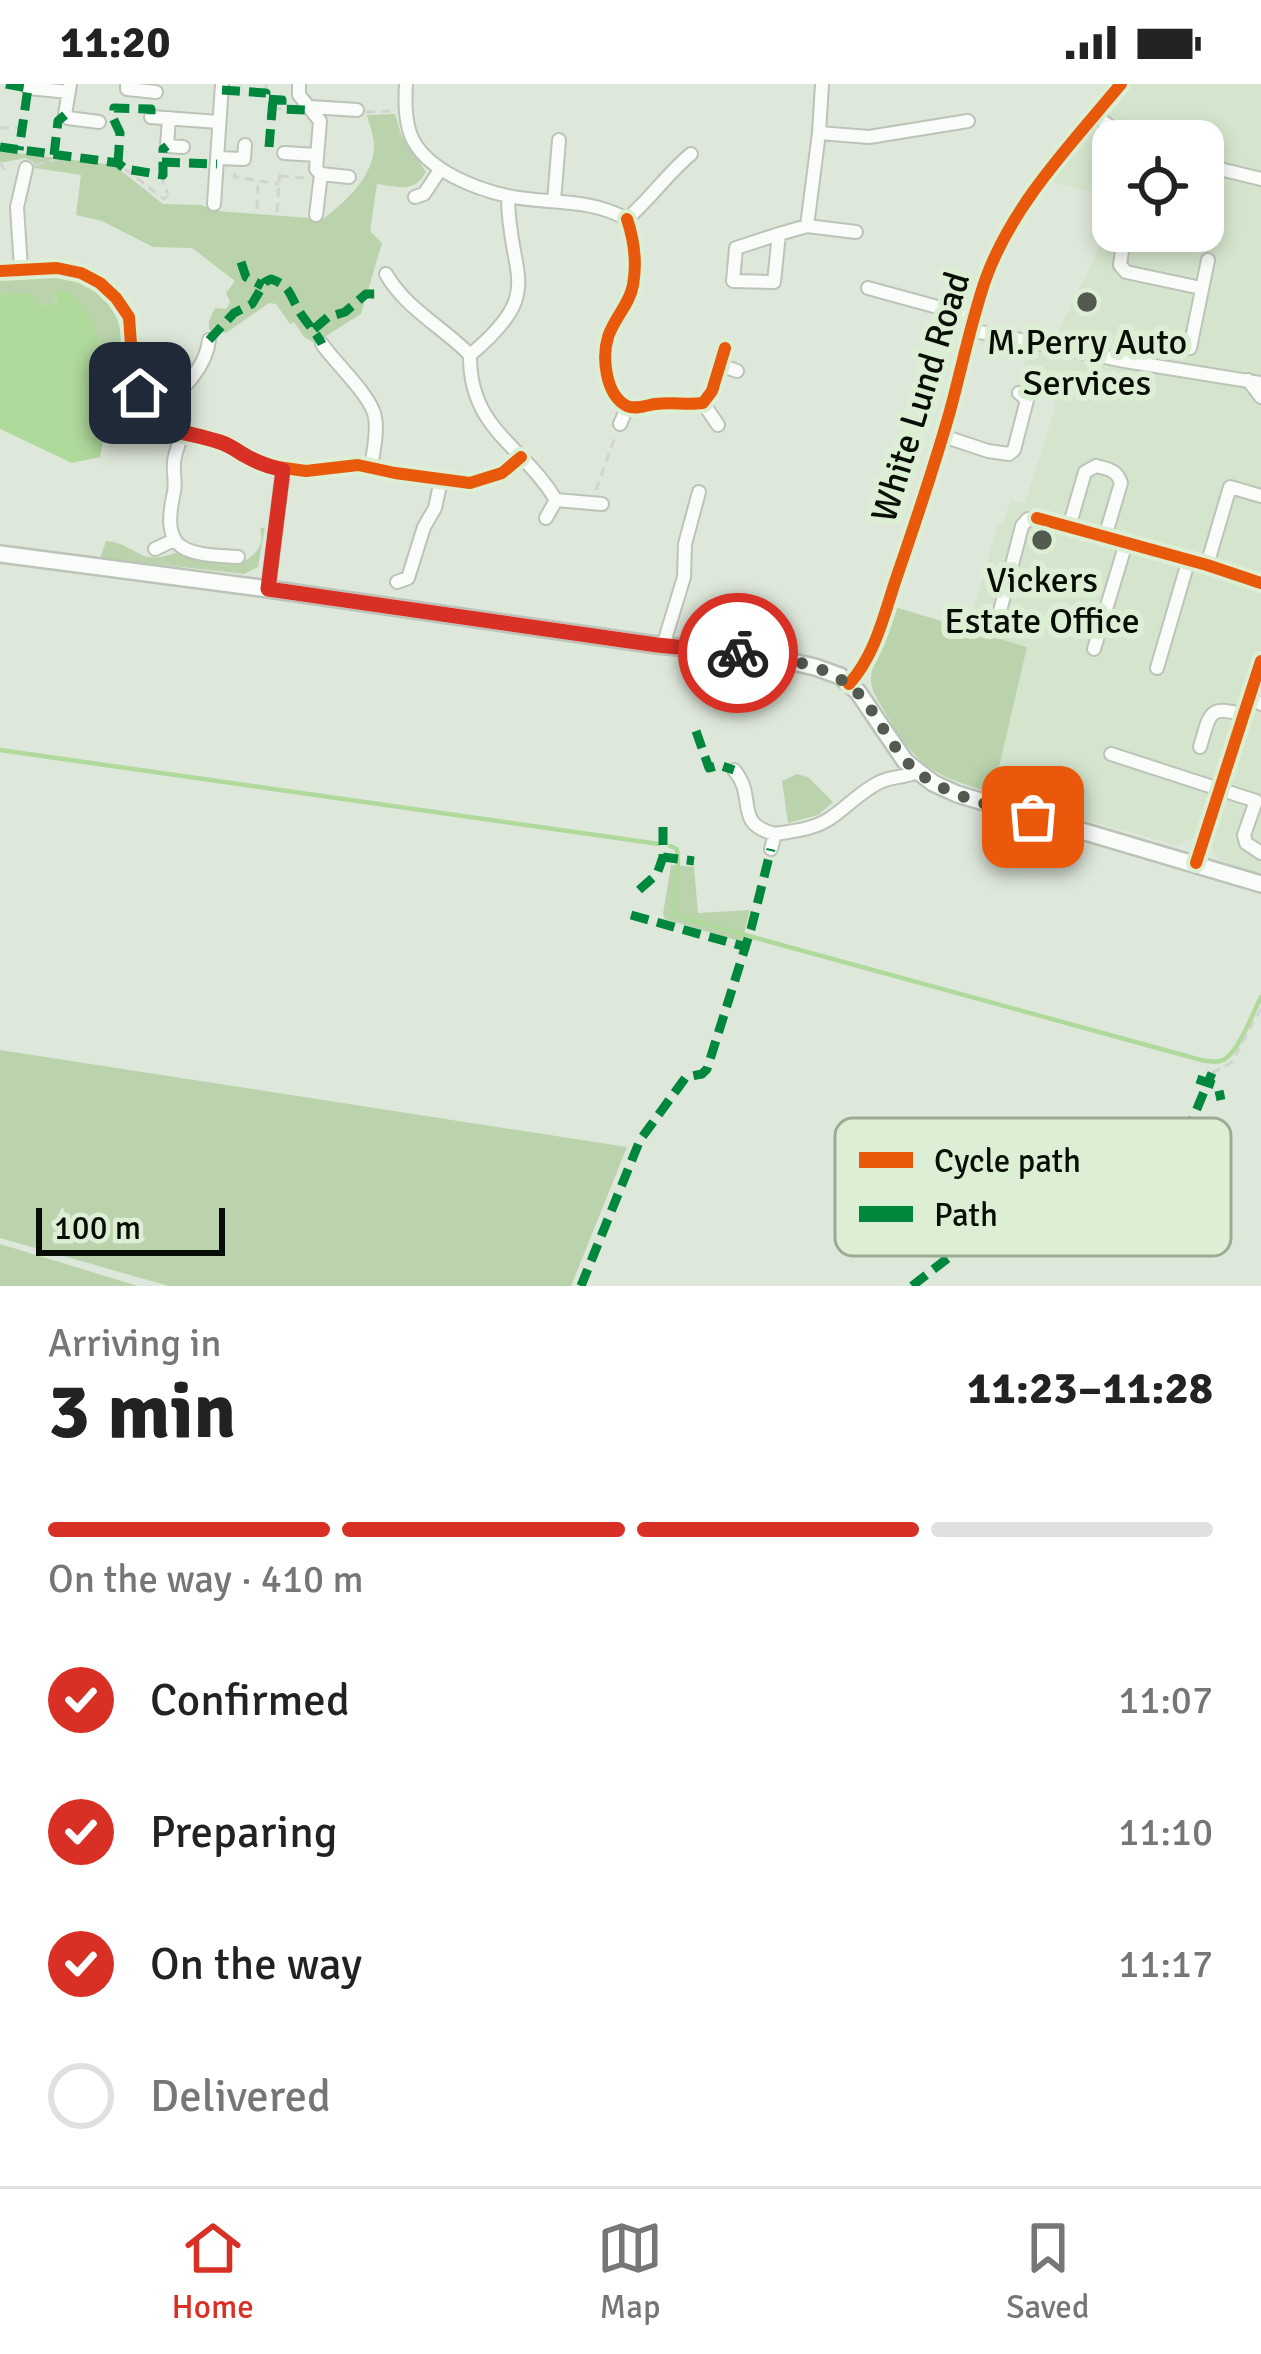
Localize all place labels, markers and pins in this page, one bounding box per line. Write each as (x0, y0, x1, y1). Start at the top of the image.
marker: M.Perry Auto Services (1074, 289, 1100, 315)
place label: M.Perry Auto Services (987, 320, 1187, 406)
pin (89, 342, 191, 444)
marker: Vickers Estate Office (1029, 527, 1055, 553)
place label: Vickers Estate Office (944, 558, 1140, 644)
pin (982, 766, 1084, 868)

